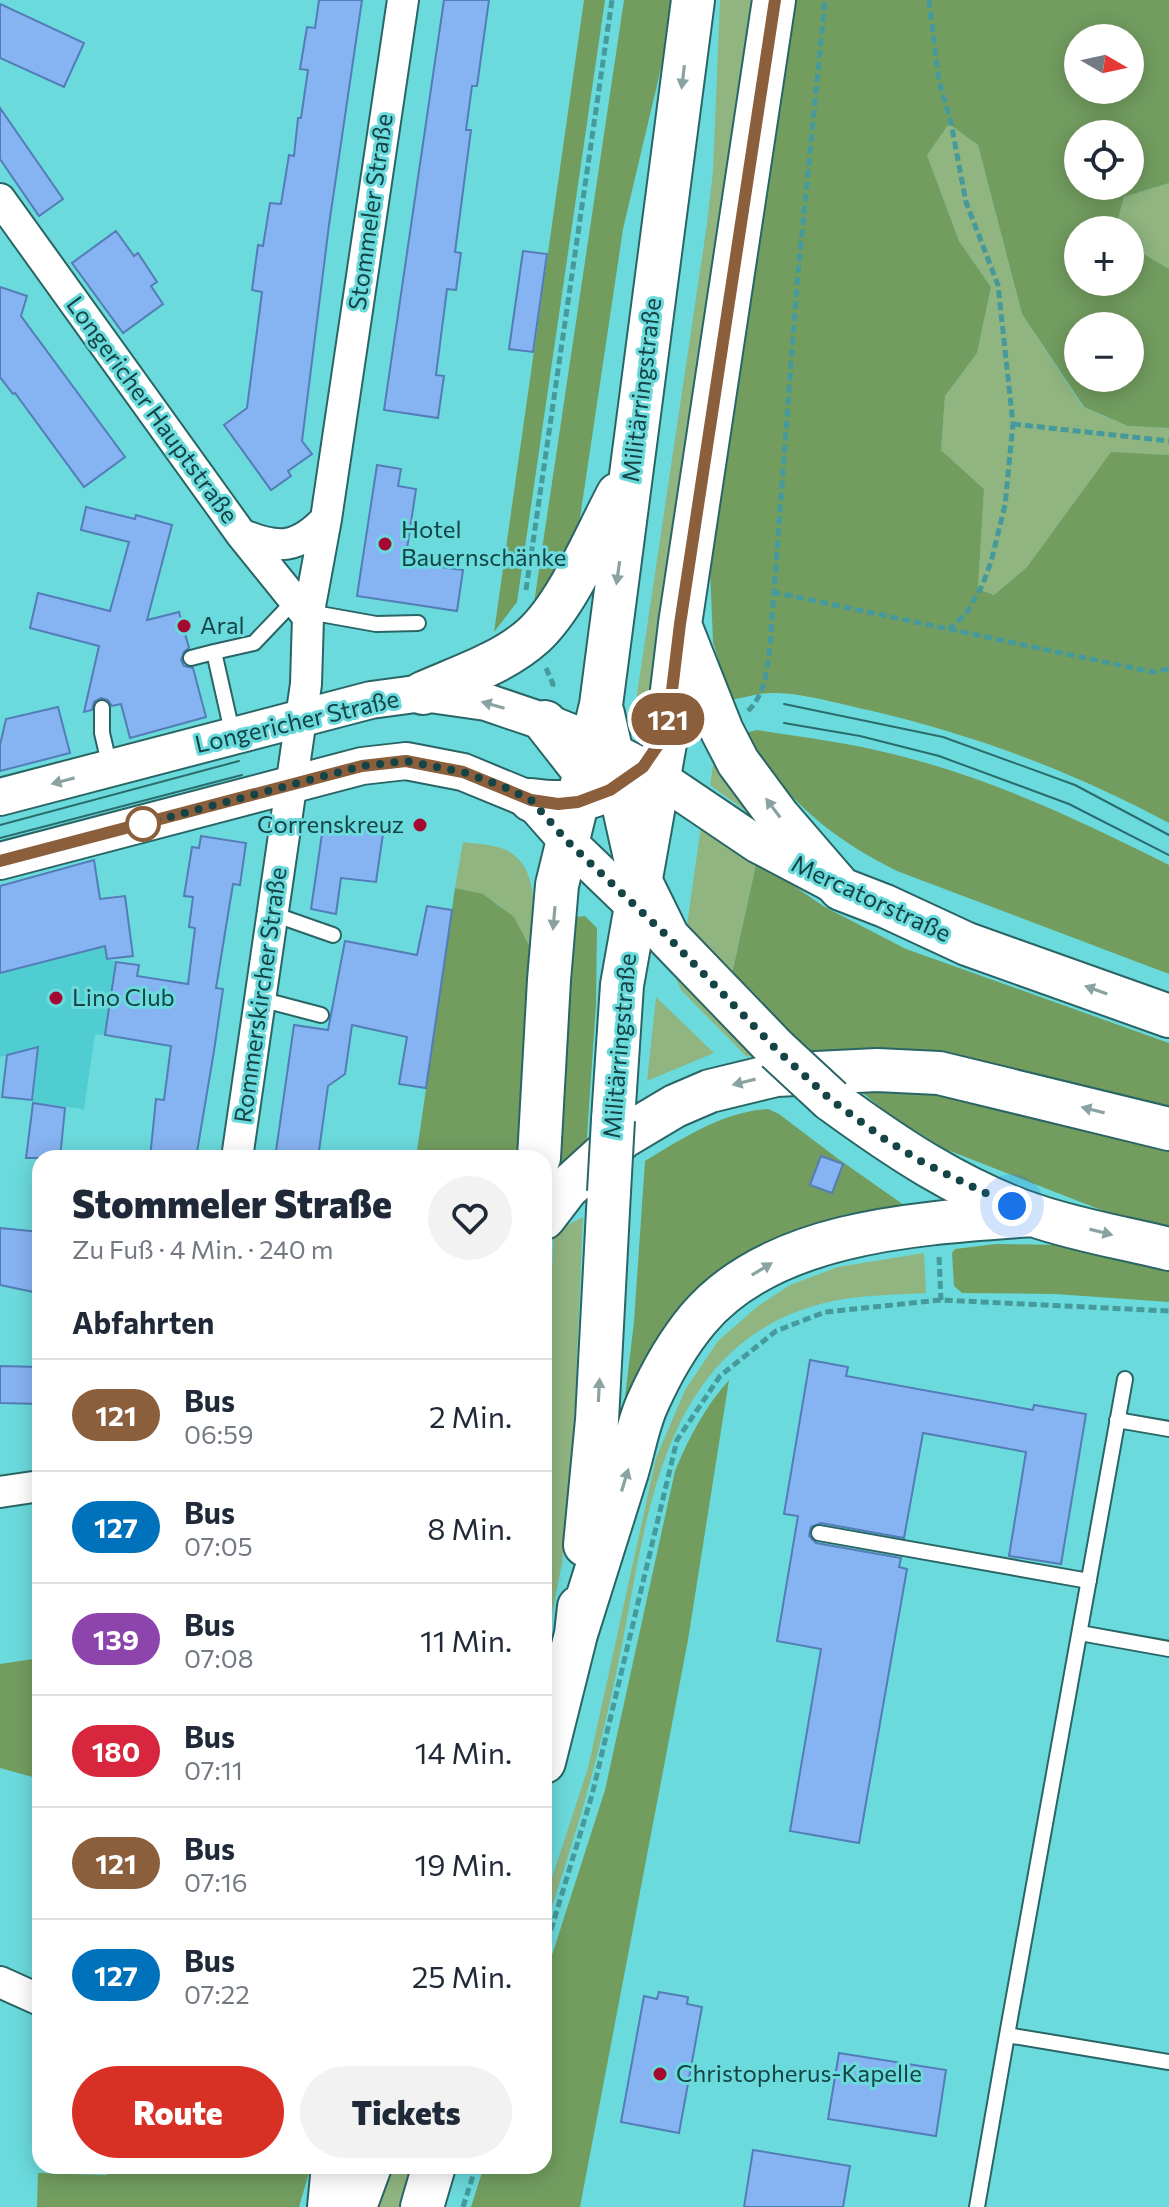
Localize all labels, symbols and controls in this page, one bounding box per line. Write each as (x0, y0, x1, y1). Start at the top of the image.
north arrow (1064, 24, 1144, 104)
map controls (1064, 24, 1144, 392)
one-way arrow (676, 65, 689, 90)
street label: Stommeler Straße (341, 112, 398, 312)
button: locate (1064, 120, 1144, 200)
button: + (1064, 216, 1144, 296)
street label: Longericher Hauptstraße (61, 290, 245, 528)
street label: Militärringstraße (615, 296, 666, 484)
button: − (1064, 312, 1144, 392)
place label: Hotel Bauernschänke (401, 514, 566, 571)
marker: Hotel Bauernschänke (376, 535, 394, 553)
one-way arrow (611, 561, 624, 586)
place label: Aral (200, 610, 245, 639)
marker: Aral (175, 617, 193, 635)
street label: Longericher Straße (192, 683, 401, 758)
line badge: 121 (622, 693, 714, 745)
one-way arrow (481, 698, 505, 711)
text: 121 (647, 702, 689, 736)
one-way arrow (51, 775, 76, 787)
one-way arrow (765, 798, 781, 818)
unlabelled marker (126, 807, 160, 841)
place label: Correnskreuz (257, 809, 404, 838)
marker: Correnskreuz (411, 816, 429, 834)
street label: Mercatorstraße (787, 848, 956, 947)
street label: Rommerskircher Straße (227, 865, 292, 1124)
one-way arrow (548, 906, 561, 931)
street label: Militärringstraße (596, 952, 641, 1140)
place label: Lino Club (72, 982, 175, 1011)
one-way arrow (1083, 983, 1107, 995)
marker: Lino Club (47, 989, 65, 1007)
one-way arrow (732, 1077, 757, 1089)
one-way arrow (1081, 1103, 1106, 1115)
button: heart (428, 1176, 512, 1260)
text: Stommeler Straße (72, 1179, 392, 1226)
your location (992, 1186, 1032, 1226)
one-way arrow (1088, 1227, 1113, 1239)
text: Zu Fuß · 4 Min. · 240 m (72, 1233, 333, 1264)
one-way arrow (751, 1263, 773, 1277)
text: Abfahrten (72, 1303, 214, 1340)
one-way arrow (593, 1377, 606, 1402)
text: Bus (184, 1381, 235, 1418)
text: 2 Min. (429, 1397, 512, 1434)
text: 121 (95, 1398, 137, 1432)
text: 06:59 (184, 1418, 254, 1449)
one-way arrow (619, 1467, 631, 1491)
text: Bus (184, 1493, 235, 1530)
text: 8 Min. (427, 1509, 512, 1546)
text: 127 (94, 1510, 138, 1544)
text: 07:05 (184, 1530, 253, 1561)
text: Bus (184, 1605, 235, 1642)
text: 11 Min. (420, 1621, 512, 1658)
text: 139 (93, 1622, 139, 1656)
text: 07:08 (184, 1642, 253, 1673)
text: Bus (184, 1717, 235, 1754)
text: 14 Min. (415, 1733, 512, 1770)
text: 180 (92, 1734, 140, 1768)
text: 07:11 (184, 1754, 243, 1785)
text: Bus (184, 1829, 235, 1866)
text: 19 Min. (415, 1845, 512, 1882)
text: 121 (95, 1846, 137, 1880)
text: 07:16 (184, 1866, 248, 1897)
text: Bus (184, 1941, 235, 1978)
text: 25 Min. (412, 1957, 512, 1994)
text: 127 (94, 1958, 138, 1992)
text: 07:22 (184, 1978, 250, 2009)
place label: Christopherus-Kapelle (676, 2058, 922, 2087)
marker: Christopherus-Kapelle (651, 2065, 669, 2083)
button: Route (72, 2066, 284, 2158)
button: Tickets (300, 2066, 512, 2158)

